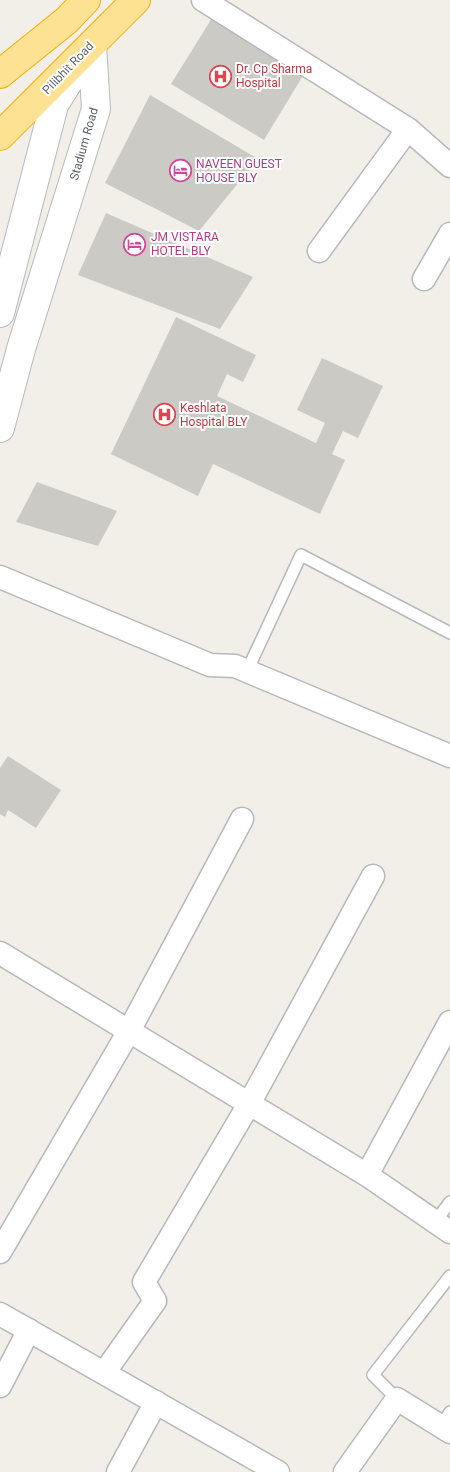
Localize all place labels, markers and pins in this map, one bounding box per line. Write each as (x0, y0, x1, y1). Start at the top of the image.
place label: Dr. Cp Sharma Hospital (236, 62, 312, 90)
hospital icon: Dr. Cp Sharma Hospital (208, 64, 232, 88)
place label: NAVEEN GUEST HOUSE BLY (196, 157, 282, 185)
hotel icon: NAVEEN GUEST HOUSE BLY (168, 159, 192, 183)
place label: JM VISTARA HOTEL BLY (151, 230, 219, 258)
hotel icon: JM VISTARA HOTEL BLY (123, 232, 147, 256)
place label: Keshlata Hospital BLY (180, 401, 248, 429)
hospital icon: Keshlata Hospital BLY (152, 403, 176, 427)

